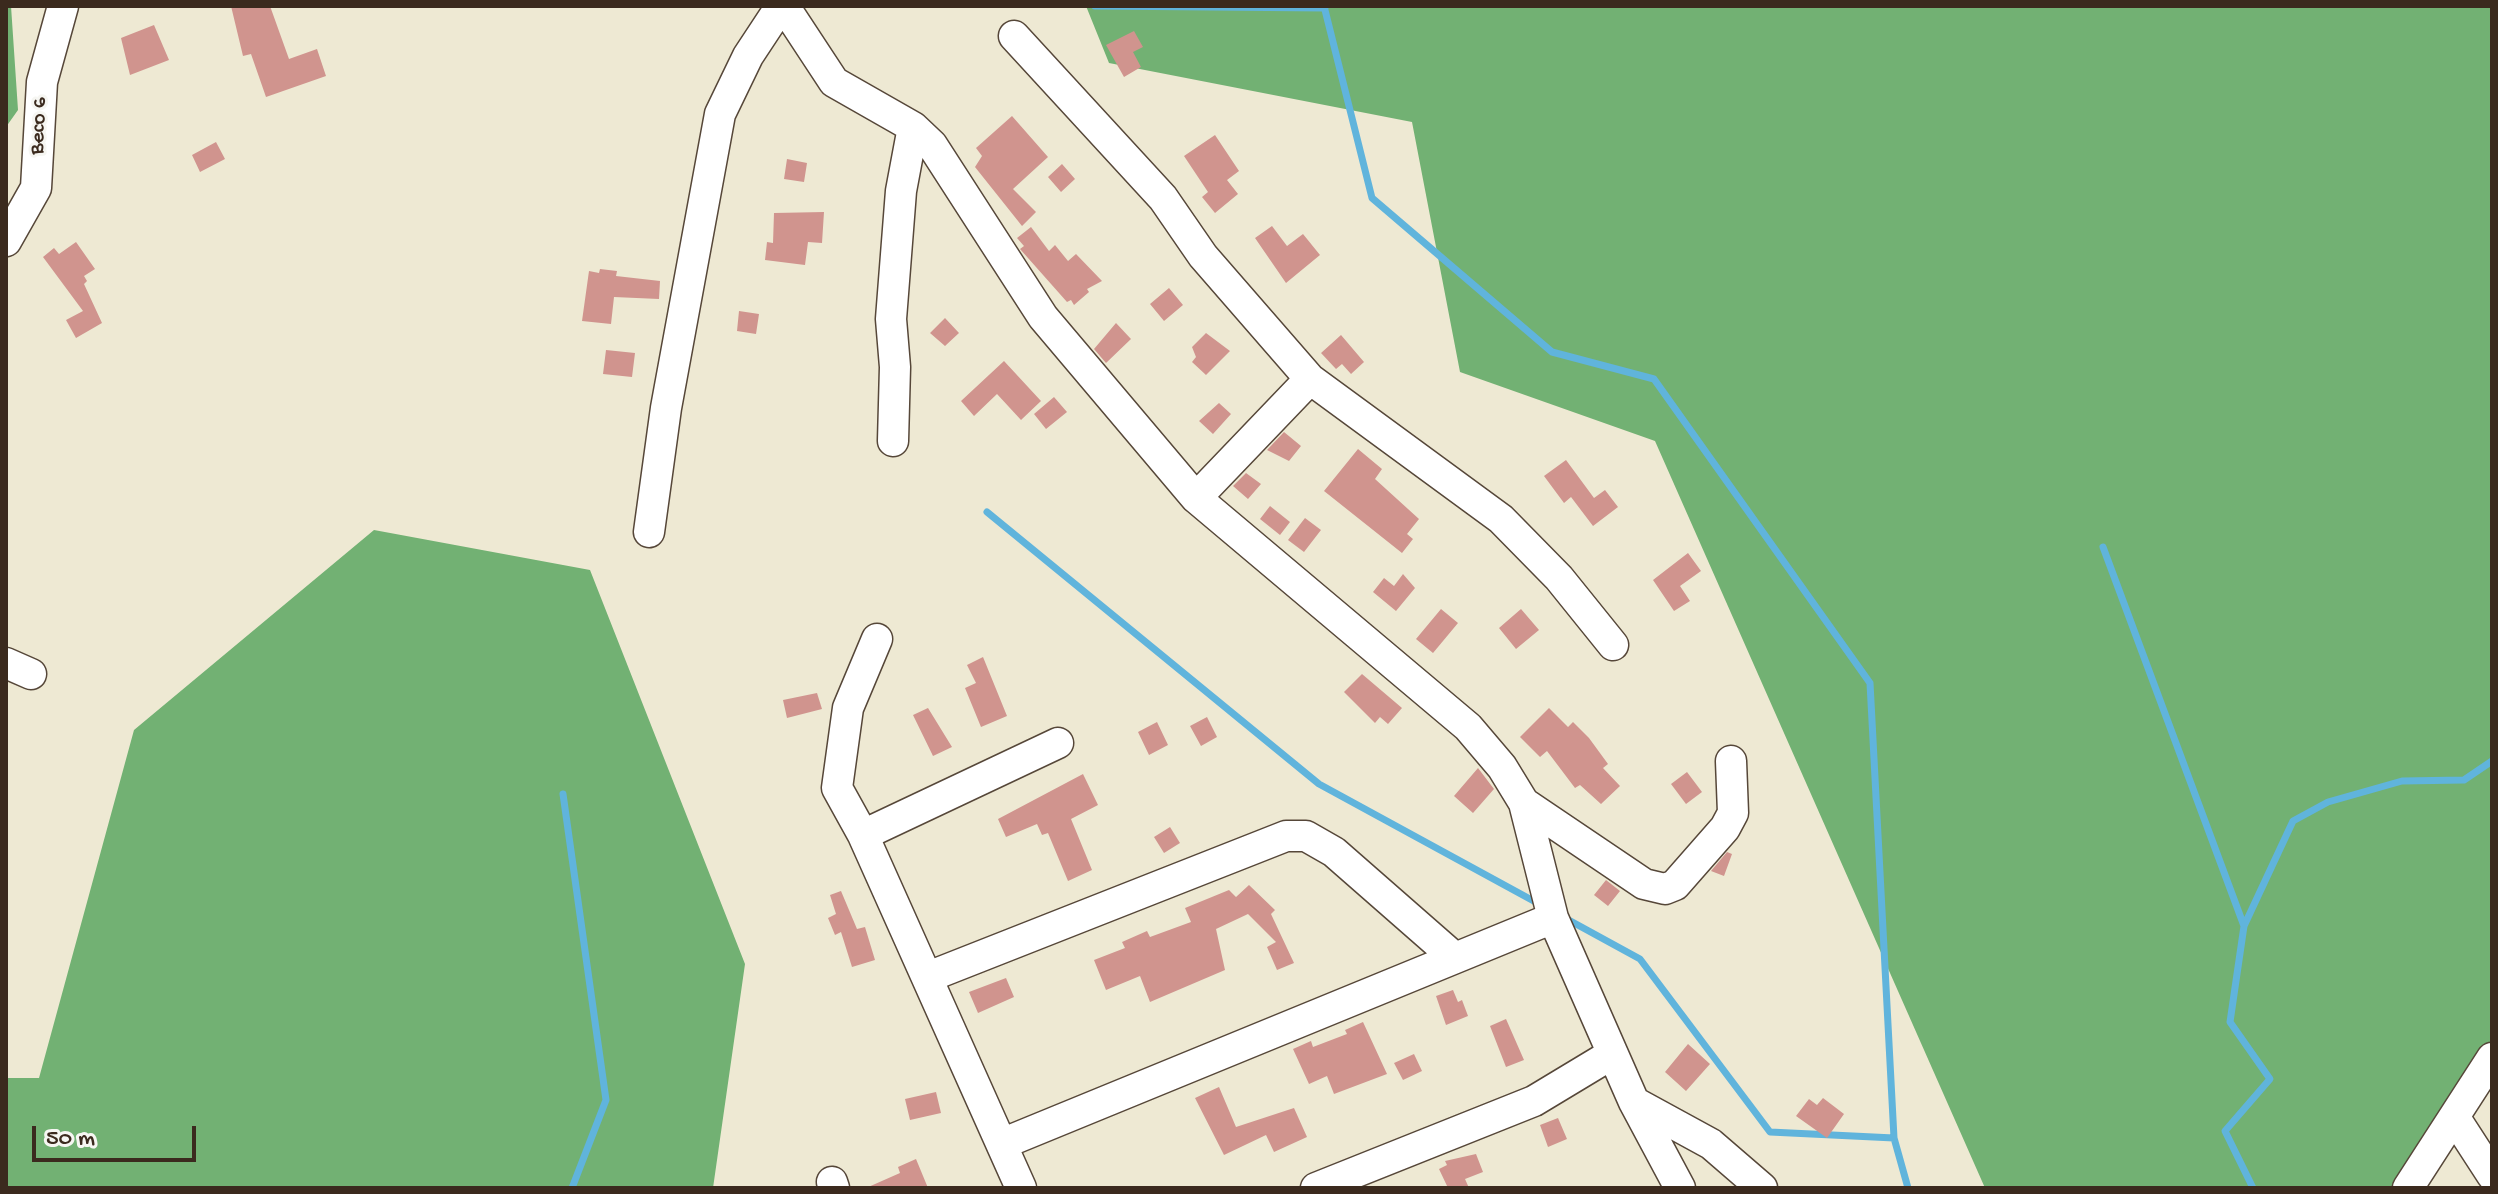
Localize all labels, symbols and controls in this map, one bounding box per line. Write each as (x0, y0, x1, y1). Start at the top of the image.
street label: Beco 6 (25, 96, 55, 156)
scale bar (36, 1110, 200, 1160)
text: 50 m (46, 1125, 95, 1154)

